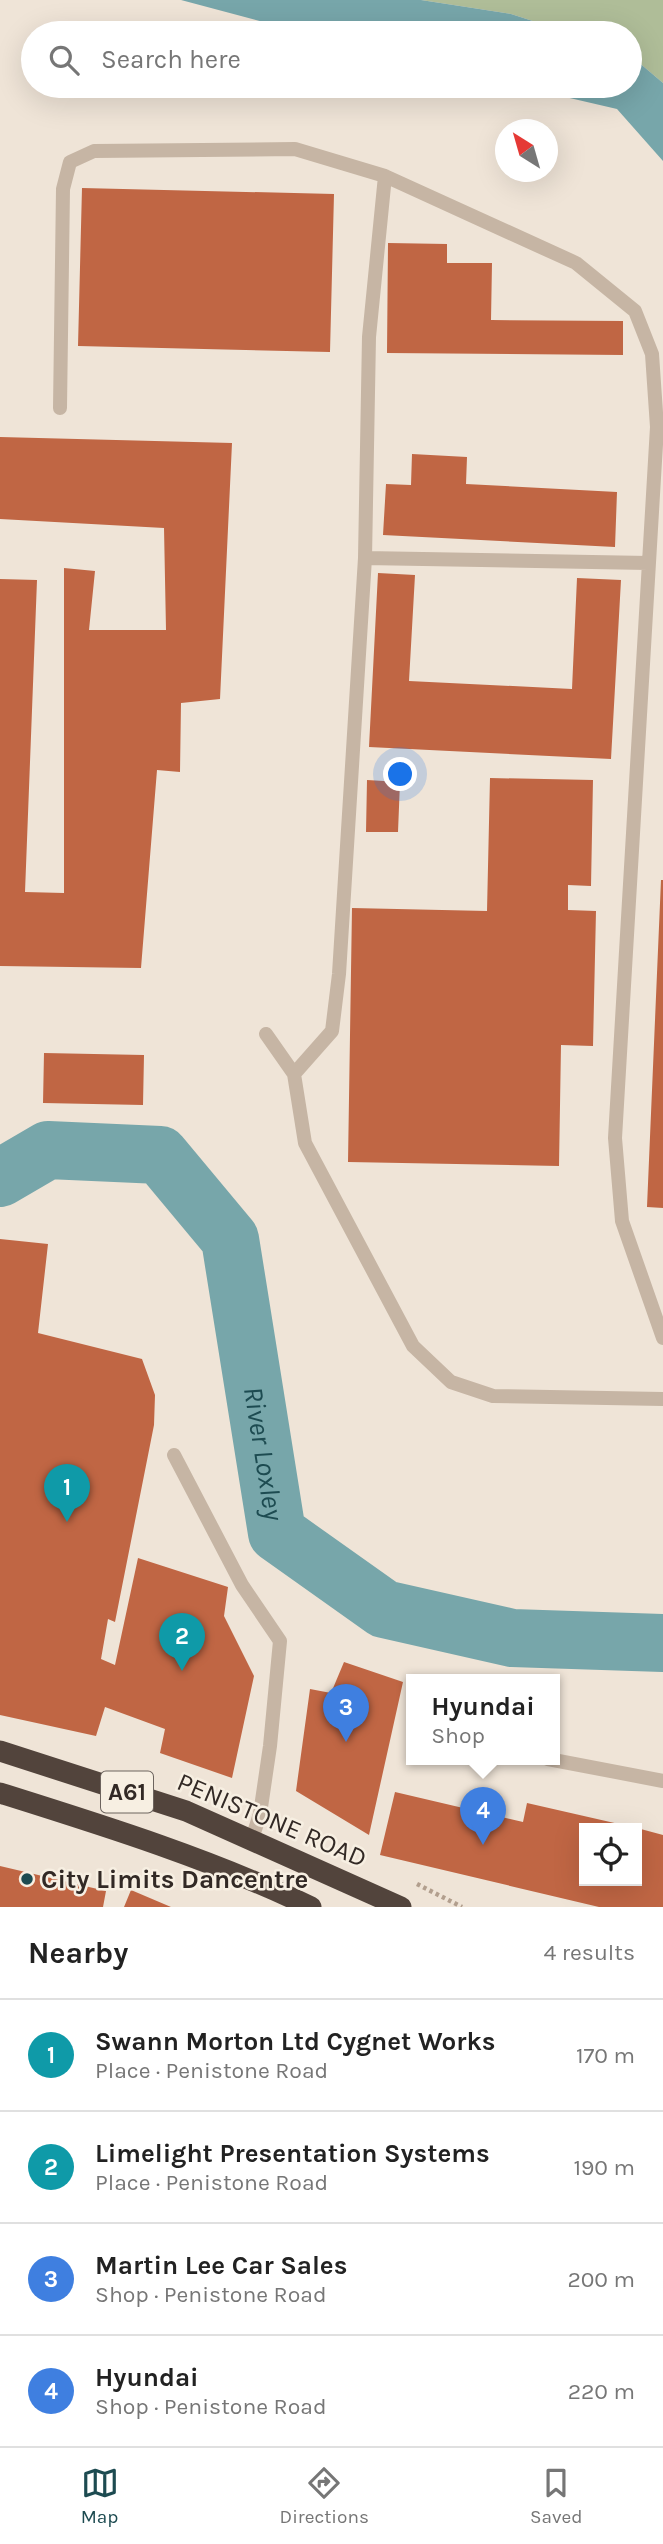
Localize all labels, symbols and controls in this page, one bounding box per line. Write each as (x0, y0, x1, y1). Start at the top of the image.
search box (21, 21, 642, 98)
icon: search (45, 41, 83, 79)
text: Search here (101, 44, 241, 75)
north arrow (495, 119, 558, 182)
your location (383, 757, 417, 791)
water label: River Loxley (237, 1384, 291, 1523)
pin: 1 (44, 1464, 90, 1522)
pin: 2 (159, 1613, 205, 1671)
popup (406, 1674, 560, 1765)
pin: 3 (323, 1684, 369, 1742)
text: Hyundai (431, 1691, 535, 1722)
text: Shop (431, 1722, 485, 1749)
street label: PENISTONE ROAD (173, 1766, 371, 1874)
road number: A61 (101, 1772, 153, 1812)
pin: 4 (460, 1787, 506, 1845)
map controls (579, 1823, 642, 1886)
button: locate (579, 1823, 642, 1886)
place label: City Limits Dancentre (41, 1864, 308, 1895)
marker: City Limits Dancentre (19, 1871, 35, 1887)
text: Nearby (28, 1935, 128, 1971)
text: 4 results (543, 1939, 635, 1966)
text: Swann Morton Ltd Cygnet Works (95, 2026, 496, 2057)
text: 1 (47, 2042, 55, 2069)
text: 170 m (576, 2042, 635, 2069)
text: Place · Penistone Road (95, 2057, 328, 2084)
text: Limelight Presentation Systems (95, 2138, 490, 2169)
text: 2 (44, 2154, 58, 2181)
text: 190 m (573, 2154, 635, 2181)
text: Place · Penistone Road (95, 2169, 328, 2196)
text: Martin Lee Car Sales (95, 2250, 347, 2281)
text: 3 (44, 2266, 58, 2293)
text: 200 m (567, 2266, 635, 2293)
text: Shop · Penistone Road (95, 2281, 327, 2308)
text: Hyundai (95, 2362, 199, 2393)
text: 4 (44, 2378, 58, 2405)
text: 220 m (568, 2378, 635, 2405)
text: Shop · Penistone Road (95, 2393, 327, 2420)
tab: Map (81, 2464, 119, 2528)
tab: Directions (280, 2464, 369, 2528)
tab: Saved (530, 2464, 582, 2528)

